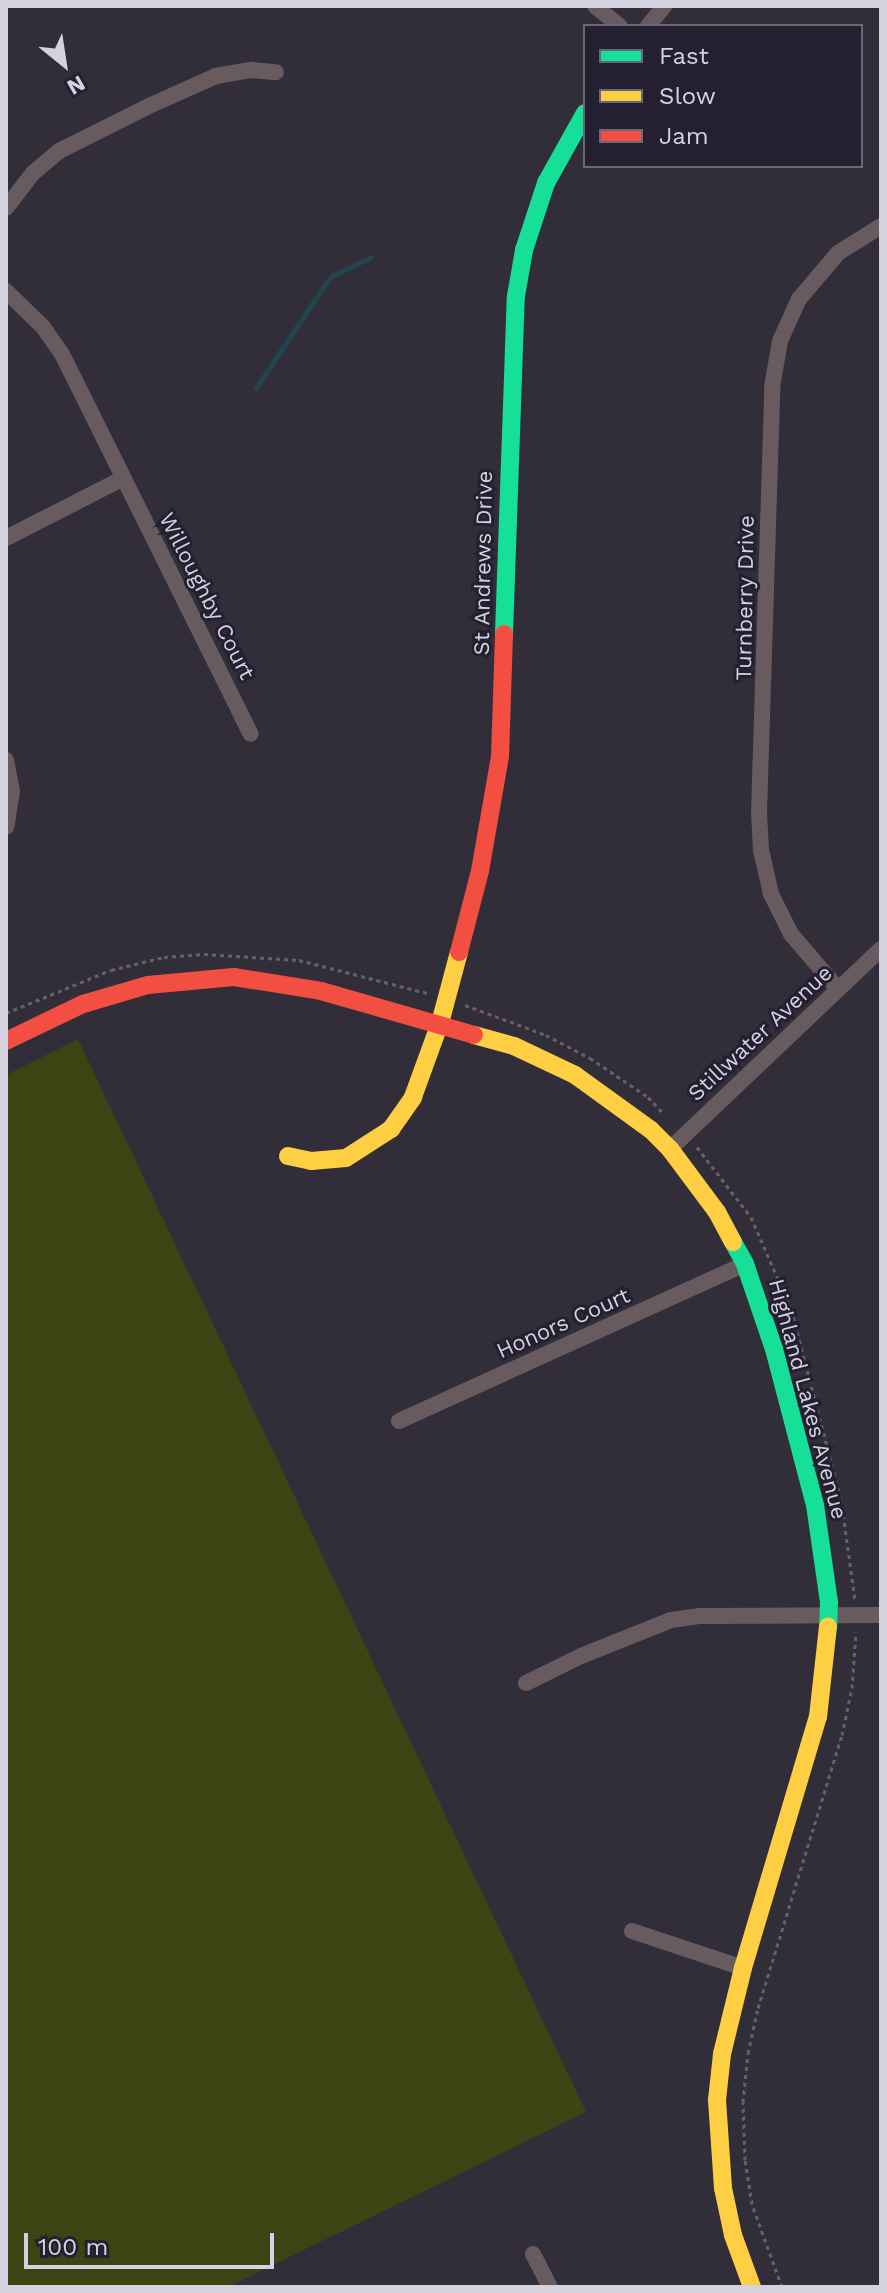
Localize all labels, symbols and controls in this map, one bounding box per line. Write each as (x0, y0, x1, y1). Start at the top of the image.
north arrow (24, 24, 104, 104)
legend (583, 24, 863, 168)
text: Fast (659, 42, 709, 70)
text: N (63, 70, 90, 100)
text: Slow (659, 82, 716, 110)
text: Jam (659, 122, 709, 150)
street label: St Andrews Drive (468, 470, 498, 656)
street label: Willoughby Court (153, 508, 261, 684)
street label: Turnberry Drive (730, 515, 760, 681)
street label: Stillwater Avenue (682, 959, 838, 1107)
street label: Highland Lakes Avenue (763, 1275, 853, 1523)
street label: Honors Court (492, 1282, 634, 1364)
scale bar (28, 2217, 278, 2267)
text: 100 m (38, 2233, 108, 2261)

